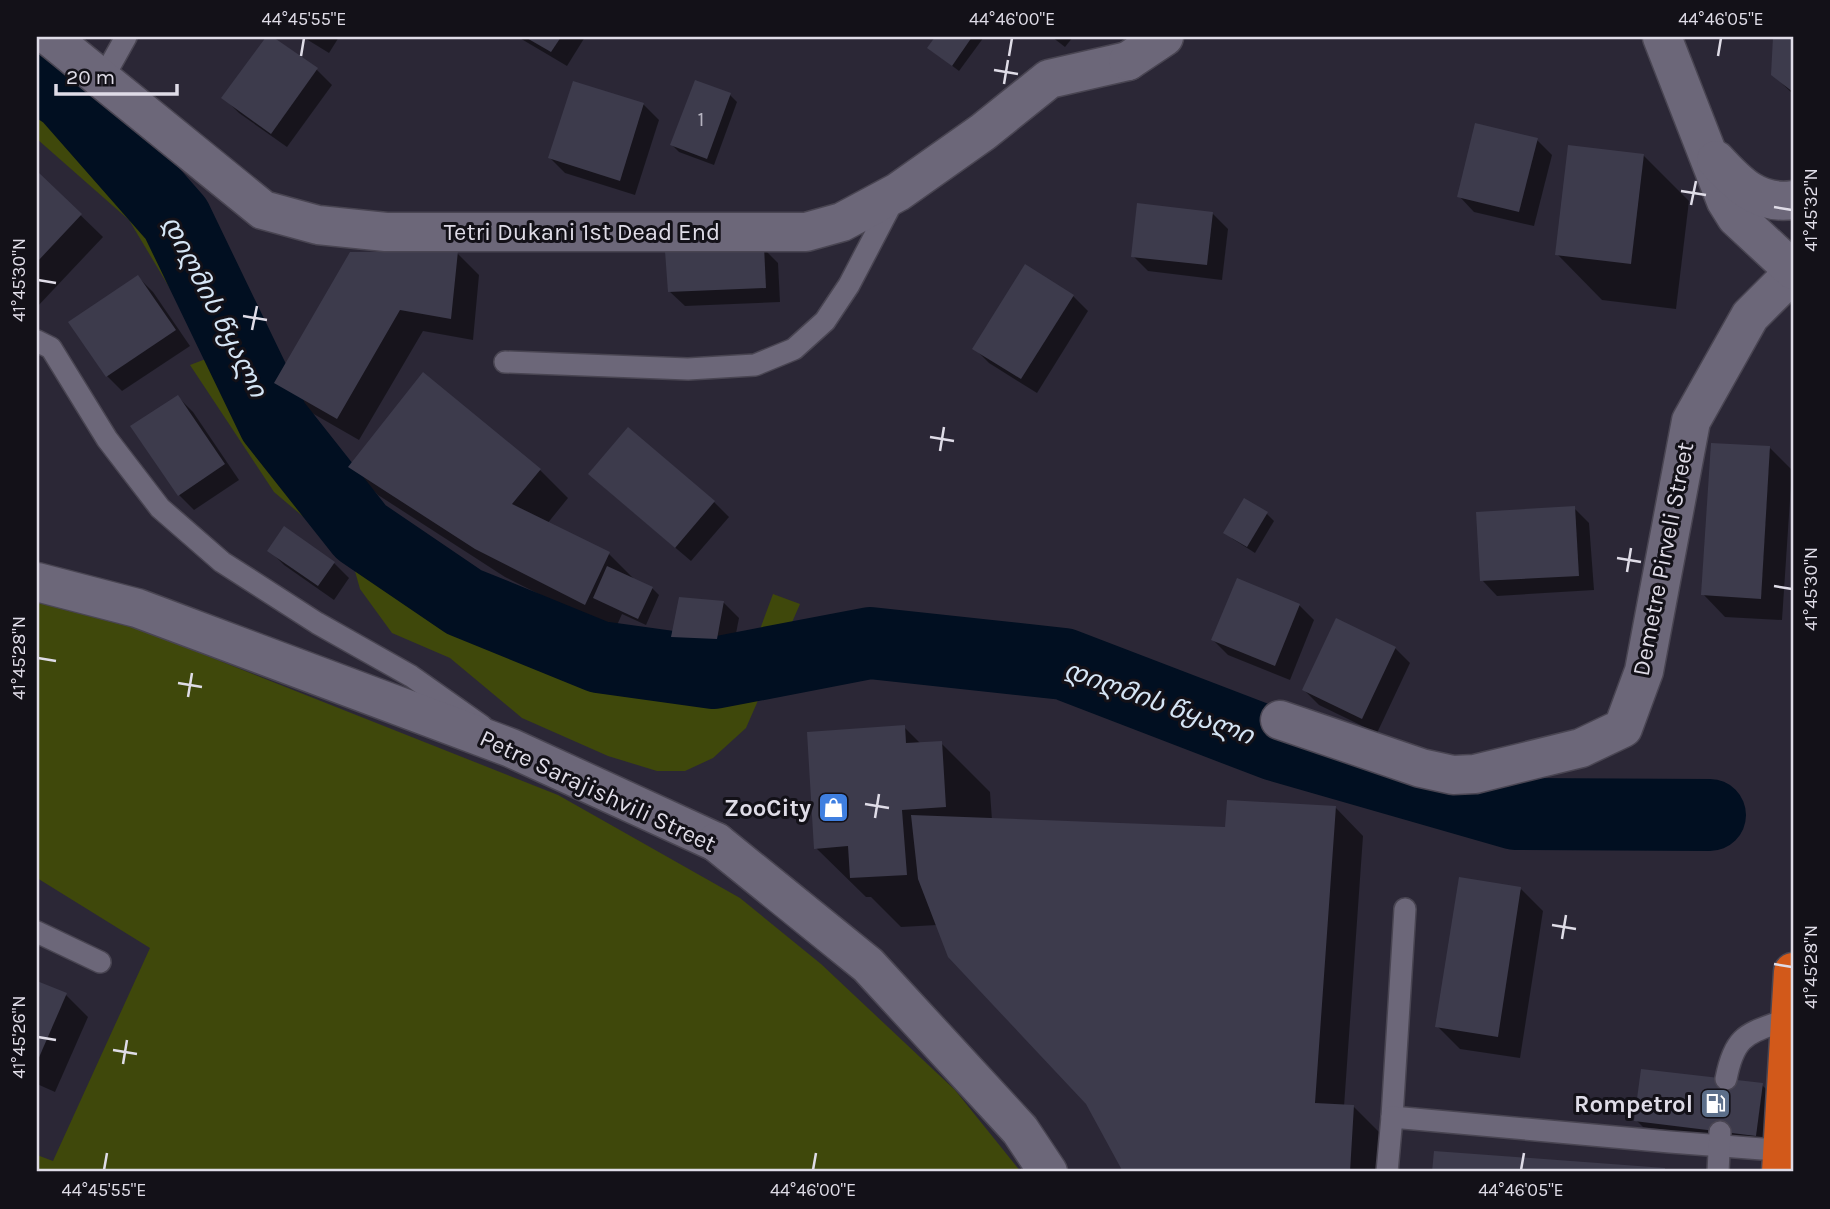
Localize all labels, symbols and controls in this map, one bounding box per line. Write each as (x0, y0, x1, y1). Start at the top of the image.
text: 44°45'55"E (262, 8, 346, 30)
text: 44°46'00"E (969, 8, 1055, 30)
text: 44°46'05"E (1678, 8, 1764, 30)
scale bar (56, 52, 177, 96)
text: 20 m (66, 65, 115, 89)
house number: 1 (698, 107, 704, 131)
text: 41°45'32"N (1800, 168, 1822, 252)
water label: დიღმის წყალი (155, 210, 274, 403)
street label: Tetri Dukani 1st Dead End (444, 218, 720, 246)
text: 41°45'30"N (8, 238, 30, 322)
street label: Demetre Pirveli Street (1627, 440, 1699, 678)
text: 41°45'30"N (1800, 547, 1822, 631)
text: 41°45'28"N (8, 616, 30, 700)
water label: დიღმის წყალი (1060, 654, 1259, 752)
street label: Petre Sarajishvili Street (475, 724, 721, 858)
shop icon: ZooCity (817, 791, 851, 825)
place label: ZooCity (724, 794, 811, 822)
text: 41°45'28"N (1800, 925, 1822, 1009)
text: 41°45'26"N (8, 995, 30, 1079)
fuel station icon: Rompetrol (1699, 1087, 1733, 1121)
place label: Rompetrol (1574, 1090, 1693, 1118)
text: 44°45'55"E (62, 1179, 146, 1201)
text: 44°46'00"E (770, 1179, 856, 1201)
text: 44°46'05"E (1478, 1179, 1564, 1201)

